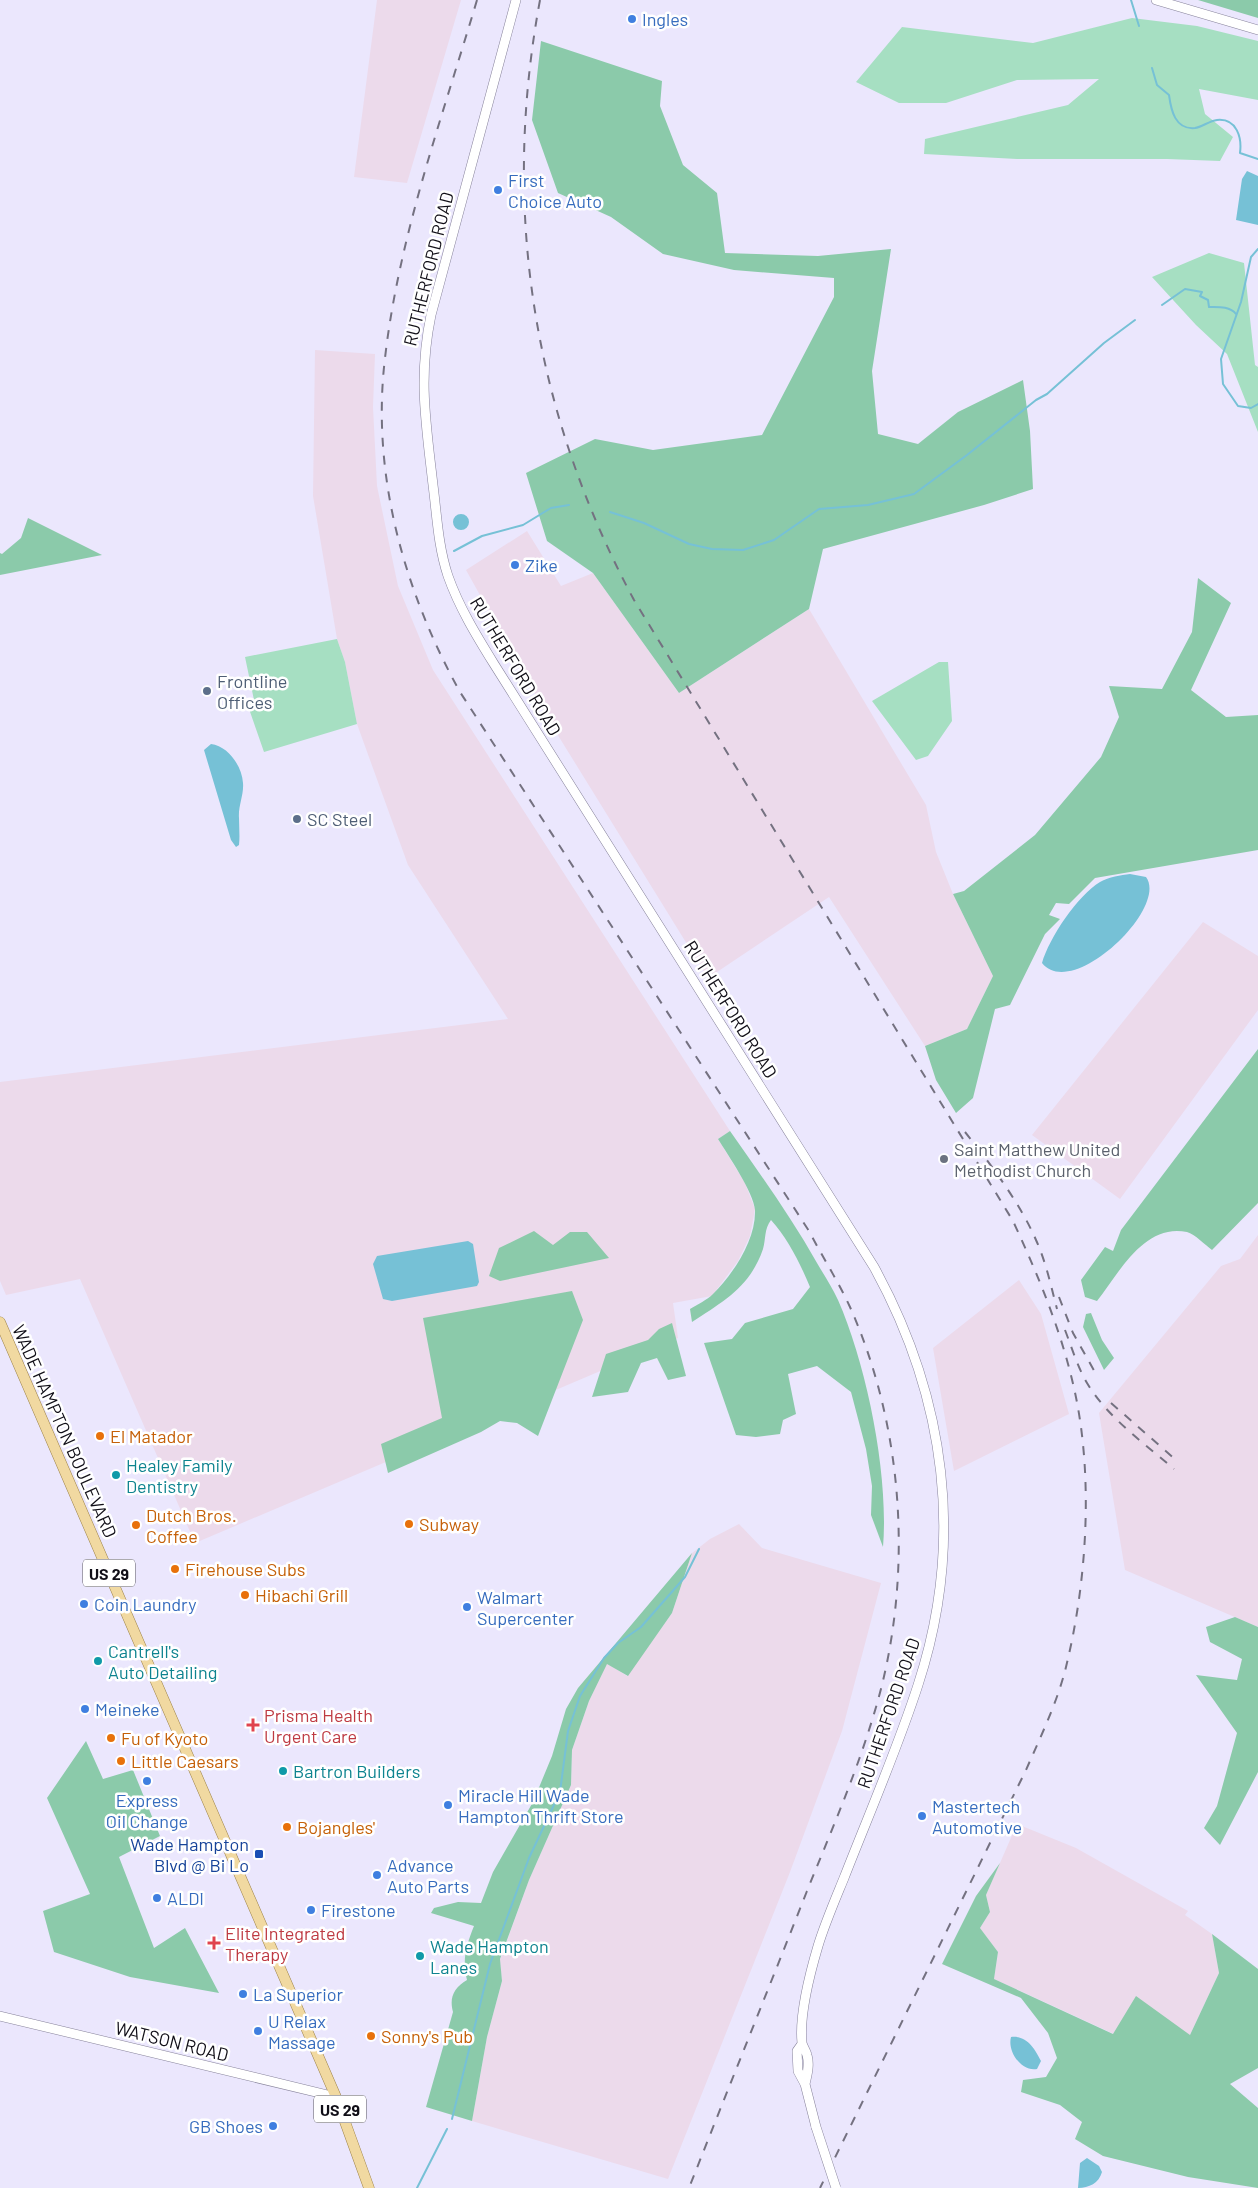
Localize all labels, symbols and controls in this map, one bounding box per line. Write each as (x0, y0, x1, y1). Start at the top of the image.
place label: Ingles (642, 8, 688, 30)
marker: Ingles (626, 13, 638, 25)
place label: First Choice Auto (508, 169, 602, 212)
marker: First Choice Auto (492, 184, 504, 196)
street label: RUTHERFORD ROAD (398, 190, 458, 348)
place label: Zike (525, 554, 558, 576)
marker: Zike (509, 559, 521, 571)
street label: RUTHERFORD ROAD (466, 593, 566, 739)
place label: Frontline Offices (217, 670, 287, 713)
marker: Frontline Offices (201, 685, 213, 697)
place label: SC Steel (307, 808, 372, 830)
marker: SC Steel (291, 813, 303, 825)
street label: RUTHERFORD ROAD (680, 936, 782, 1082)
place label: Saint Matthew United Methodist Church (954, 1138, 1120, 1181)
marker: Saint Matthew United Methodist Church (938, 1153, 950, 1165)
street label: WADE HAMPTON BOULEVARD (8, 1321, 122, 1541)
place label: El Matador (110, 1425, 193, 1447)
marker: El Matador (94, 1430, 106, 1442)
place label: Healey Family Dentistry (126, 1454, 233, 1497)
marker: Healey Family Dentistry (110, 1469, 122, 1481)
place label: Dutch Bros. Coffee (146, 1504, 237, 1547)
place label: Subway (419, 1513, 479, 1535)
marker: Subway (403, 1518, 415, 1530)
marker: Dutch Bros. Coffee (130, 1519, 142, 1531)
place label: Firehouse Subs (185, 1558, 305, 1580)
road number: US 29 (83, 1560, 135, 1586)
marker: Firehouse Subs (169, 1563, 181, 1575)
place label: Hibachi Grill (255, 1584, 348, 1606)
place label: Walmart Supercenter (477, 1586, 575, 1629)
marker: Hibachi Grill (239, 1589, 251, 1601)
place label: Coin Laundry (94, 1593, 196, 1615)
marker: Coin Laundry (78, 1598, 90, 1610)
marker: Walmart Supercenter (461, 1601, 473, 1613)
street label: RUTHERFORD ROAD (852, 1635, 924, 1791)
place label: Cantrell's Auto Detailing (108, 1640, 217, 1683)
marker: Cantrell's Auto Detailing (92, 1655, 104, 1667)
place label: Meineke (95, 1698, 160, 1720)
marker: Meineke (79, 1703, 91, 1715)
place label: Prisma Health Urgent Care (264, 1704, 373, 1747)
marker: Prisma Health Urgent Care (246, 1718, 260, 1732)
place label: Fu of Kyoto (121, 1727, 208, 1749)
marker: Fu of Kyoto (105, 1732, 117, 1744)
place label: Little Caesars (131, 1750, 239, 1772)
marker: Little Caesars (115, 1755, 127, 1767)
place label: Bartron Builders (293, 1760, 420, 1782)
marker: Bartron Builders (277, 1765, 289, 1777)
marker: Express Oil Change (141, 1775, 153, 1787)
place label: Miracle Hill Wade Hampton Thrift Store (458, 1784, 624, 1827)
place label: Express Oil Change (106, 1789, 188, 1832)
place label: Mastertech Automotive (932, 1795, 1022, 1838)
marker: Miracle Hill Wade Hampton Thrift Store (442, 1799, 454, 1811)
marker: Mastertech Automotive (916, 1810, 928, 1822)
place label: Bojangles' (297, 1816, 375, 1838)
marker: Bojangles' (281, 1821, 293, 1833)
place label: Wade Hampton Blvd @ Bi Lo (130, 1833, 249, 1876)
marker: Wade Hampton Blvd @ Bi Lo (253, 1848, 265, 1860)
place label: Advance Auto Parts (387, 1854, 469, 1897)
marker: Advance Auto Parts (371, 1869, 383, 1881)
place label: ALDI (167, 1887, 204, 1909)
marker: ALDI (151, 1892, 163, 1904)
place label: Firestone (321, 1899, 396, 1921)
marker: Firestone (305, 1904, 317, 1916)
place label: Elite Integrated Therapy (225, 1922, 345, 1965)
place label: Wade Hampton Lanes (430, 1935, 549, 1978)
marker: Elite Integrated Therapy (207, 1936, 221, 1950)
marker: Wade Hampton Lanes (414, 1950, 426, 1962)
place label: La Superior (253, 1983, 344, 2005)
marker: La Superior (237, 1988, 249, 2000)
place label: U Relax Massage (268, 2010, 336, 2053)
street label: WATSON ROAD (113, 2016, 231, 2066)
marker: U Relax Massage (252, 2025, 264, 2037)
place label: Sonny's Pub (381, 2025, 473, 2047)
marker: Sonny's Pub (365, 2030, 377, 2042)
road number: US 29 (314, 2096, 366, 2122)
place label: GB Shoes (189, 2115, 263, 2137)
marker: GB Shoes (267, 2120, 279, 2132)

